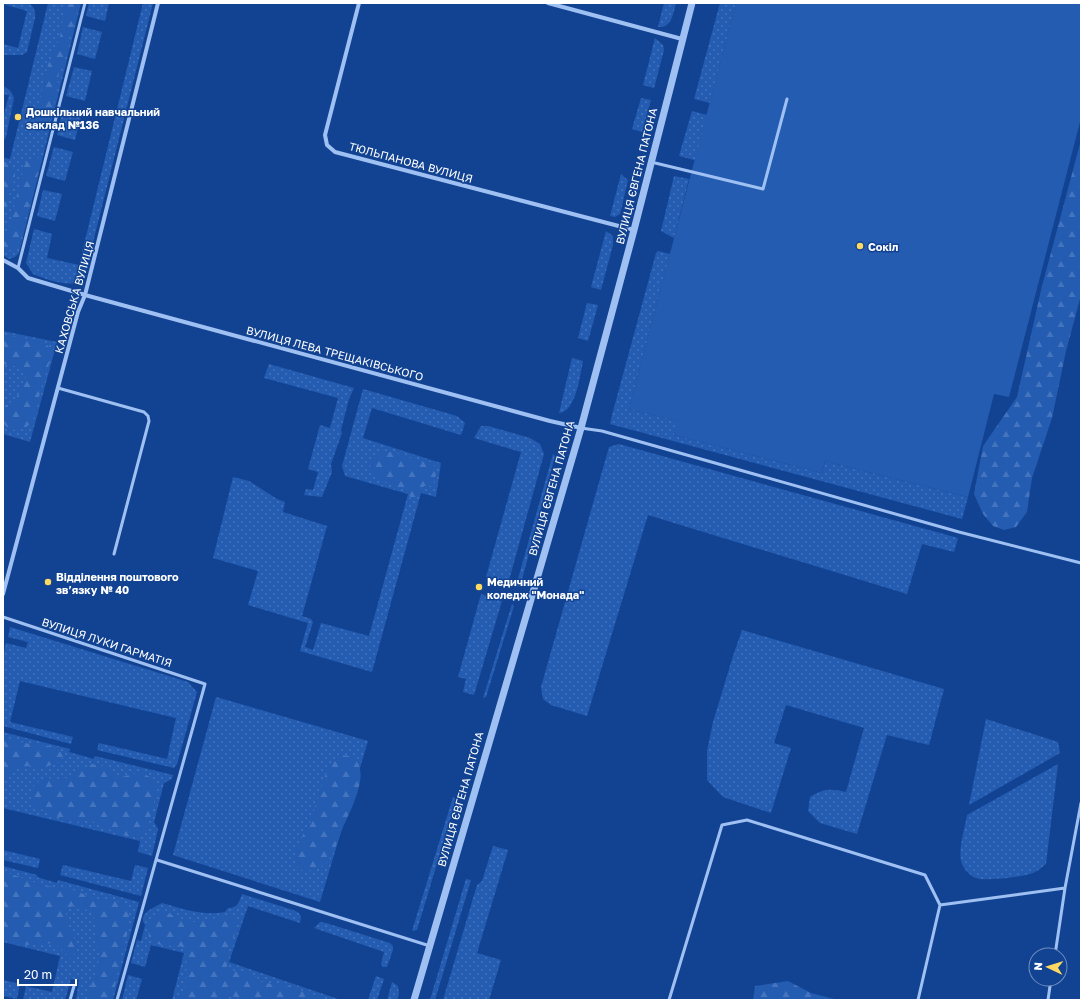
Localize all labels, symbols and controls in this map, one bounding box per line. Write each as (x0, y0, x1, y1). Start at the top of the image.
place label: Дошкільний навчальний заклад №136 (26, 105, 160, 131)
street label: ВУЛИЦЯ ЄВГЕНА ПАТОНА (613, 106, 659, 246)
marker: Дошкільний навчальний заклад №136 (13, 112, 23, 122)
street label: ТЮЛЬПАНОВА ВУЛИЦЯ (348, 139, 474, 185)
street label: КАХОВСЬКА ВУЛИЦЯ (52, 239, 96, 355)
place label: Сокіл (868, 240, 898, 253)
marker: Сокіл (855, 241, 865, 251)
street label: ВУЛИЦЯ ЛЕВА ТРЕЩАКІВСЬКОГО (245, 323, 425, 383)
street label: ВУЛИЦЯ ЄВГЕНА ПАТОНА (525, 418, 577, 557)
place label: Відділення поштового зв’язку № 40 (56, 570, 179, 596)
place label: Медичний коледж "Монада" (487, 575, 584, 601)
marker: Відділення поштового зв’язку № 40 (43, 577, 53, 587)
marker: Медичний коледж "Монада" (474, 582, 484, 592)
street label: ВУЛИЦЯ ЛУКИ ГАРМАТІЯ (40, 615, 174, 669)
street label: ВУЛИЦЯ ЄВГЕНА ПАТОНА (434, 729, 486, 868)
north arrow (1028, 947, 1068, 987)
scale bar (18, 961, 76, 987)
text: N (1031, 962, 1044, 971)
text: 20 m (24, 967, 52, 982)

